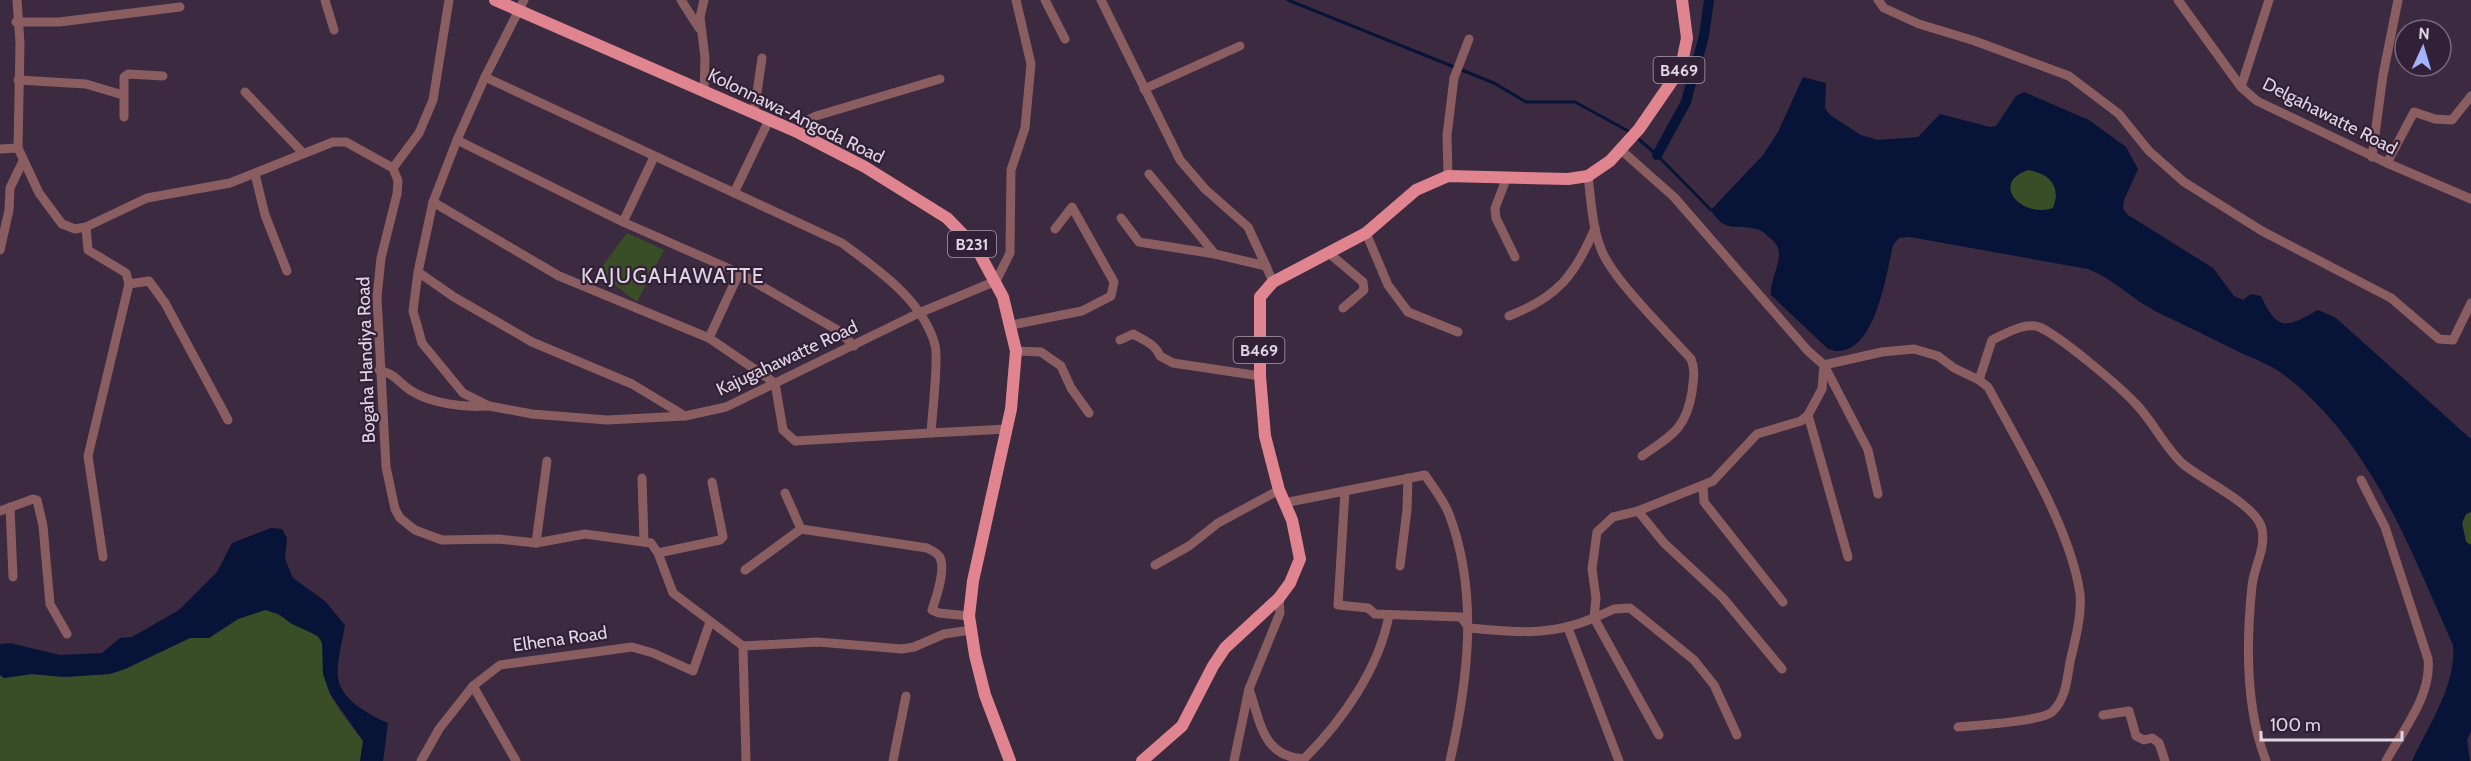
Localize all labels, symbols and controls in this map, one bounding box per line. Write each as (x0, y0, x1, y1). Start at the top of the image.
north arrow (2393, 18, 2453, 78)
text: N (2418, 24, 2430, 43)
road number: B469 (1654, 57, 1704, 83)
street label: Kolonnawa-Angoda Road (704, 64, 888, 168)
street label: Delgahawatte Road (2259, 73, 2401, 159)
road number: B231 (948, 231, 996, 257)
district label: KAJUGAHAWATTE (581, 263, 765, 288)
street label: Bogaha Handiya Road (352, 276, 380, 444)
street label: Kajugahawatte Road (713, 316, 861, 400)
road number: B469 (1234, 337, 1284, 363)
street label: Elhena Road (511, 621, 609, 657)
scale bar (2261, 704, 2402, 742)
text: 100 m (2270, 714, 2321, 736)

